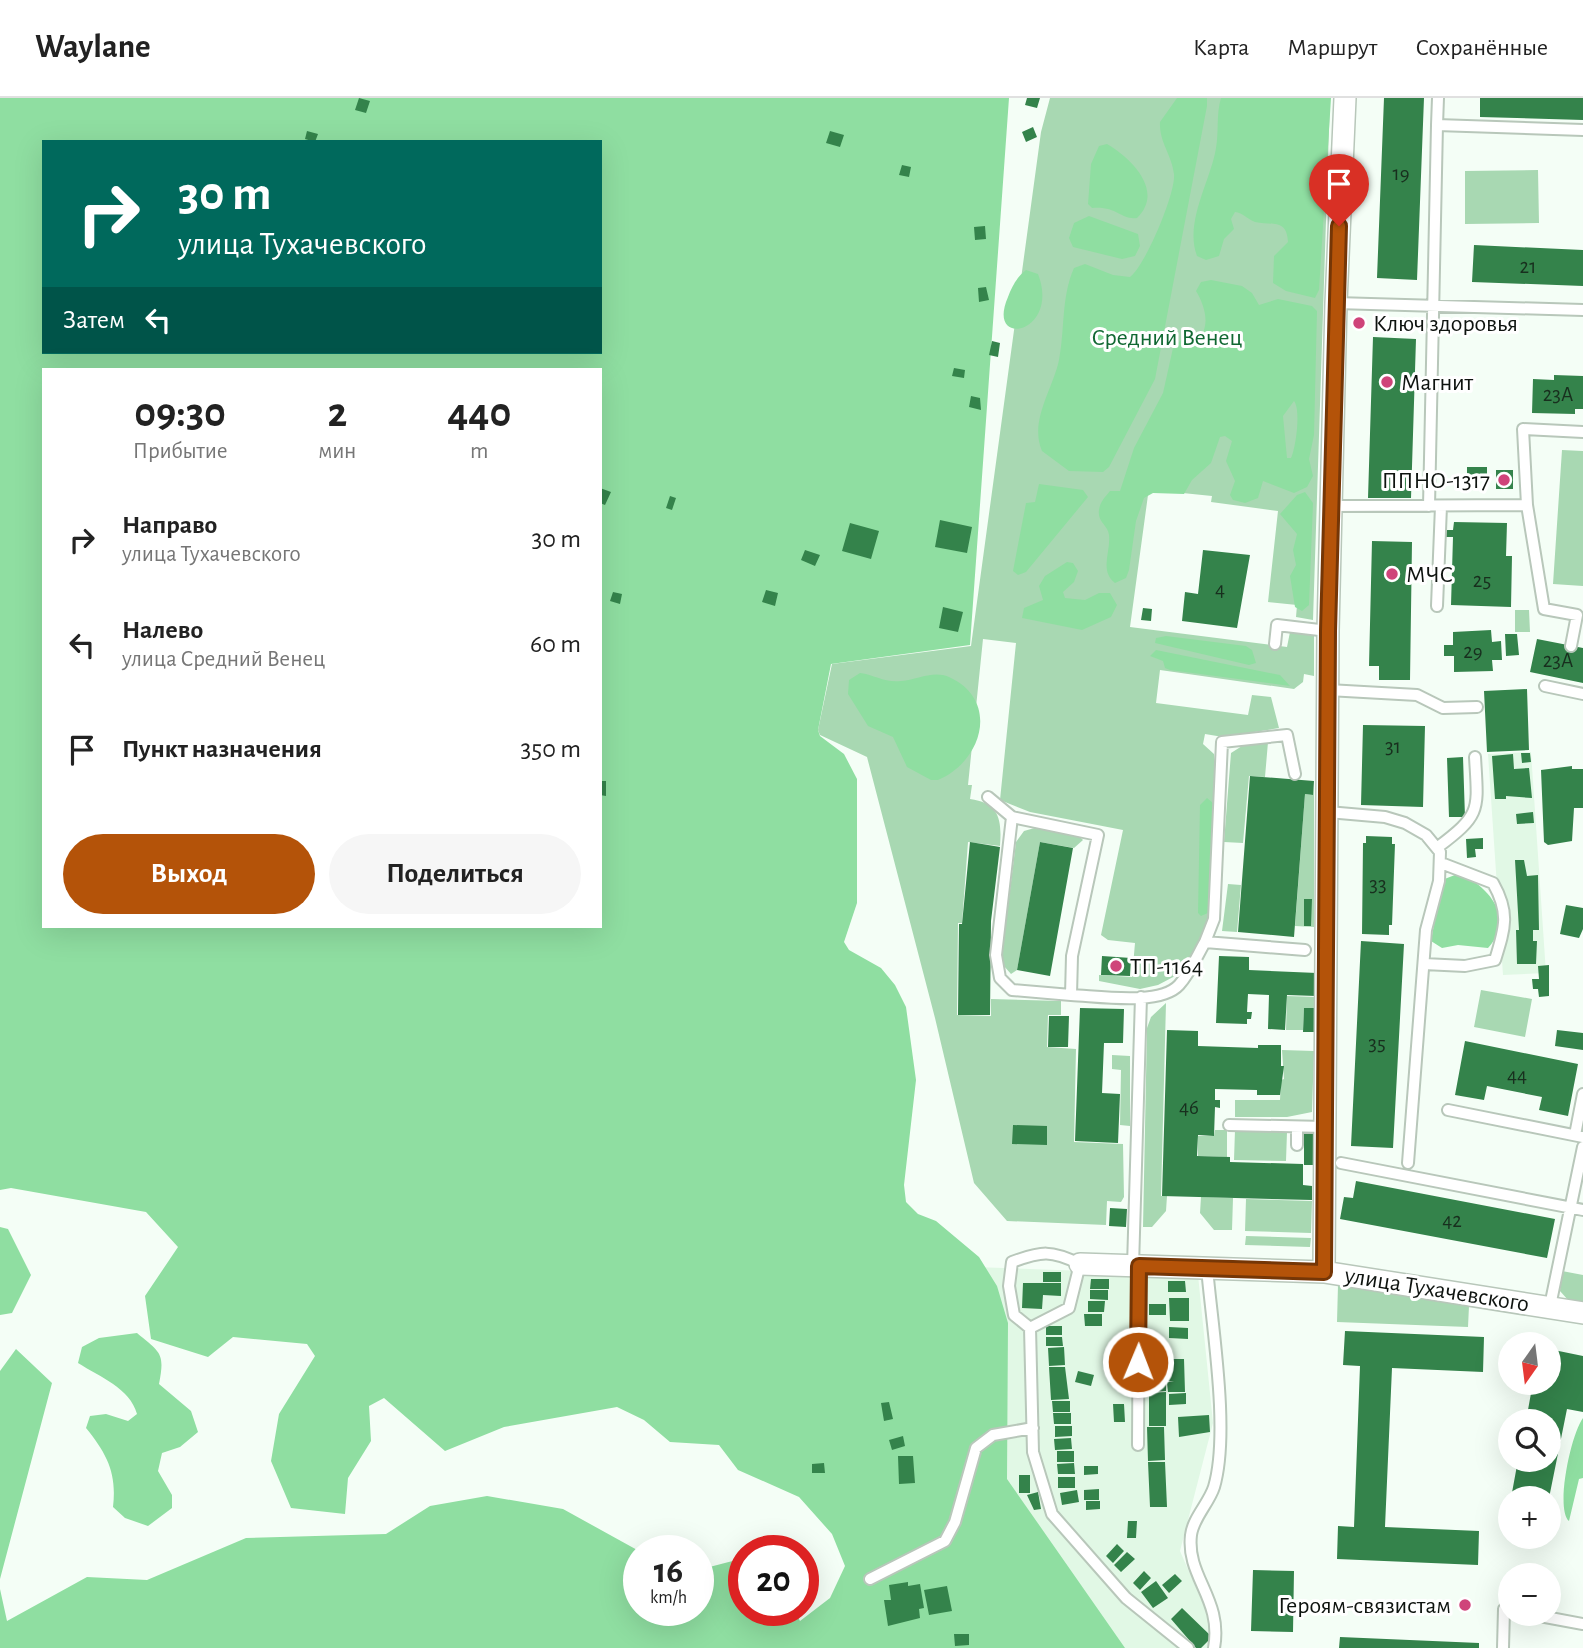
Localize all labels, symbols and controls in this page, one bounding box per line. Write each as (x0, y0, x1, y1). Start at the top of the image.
text: Waylane (35, 31, 151, 64)
text: Карта (1193, 36, 1249, 60)
text: Маршрут (1287, 36, 1377, 60)
text: Сохранённые (1415, 36, 1548, 60)
pin (1309, 154, 1369, 226)
house number: 19 (1392, 163, 1410, 184)
icon: arrive (1320, 165, 1358, 203)
icon: right (63, 168, 154, 259)
text: 30 m (178, 170, 272, 219)
text: улица Тухачевского (178, 228, 426, 260)
house number: 21 (1520, 256, 1536, 277)
icon: left (139, 301, 177, 339)
text: Затем (63, 307, 125, 333)
place label: Ключ здоровья (1373, 312, 1518, 336)
marker: Ключ здоровья (1351, 315, 1367, 331)
park label: Средний Венец (1091, 326, 1243, 350)
place label: Магнит (1401, 371, 1473, 395)
marker: Магнит (1379, 374, 1395, 390)
house number: 23А (1543, 384, 1573, 405)
text: 09:30 (134, 392, 226, 434)
text: 2 (327, 392, 347, 434)
text: 440 (447, 392, 511, 434)
text: Прибытие (133, 440, 227, 463)
text: мин (318, 440, 356, 463)
text: m (470, 440, 488, 463)
place label: ППНО-1317 (1382, 469, 1490, 493)
marker: ППНО-1317 (1496, 472, 1512, 488)
text: Направо (122, 512, 217, 538)
icon: right (63, 521, 101, 559)
text: 30 m (531, 526, 581, 552)
text: улица Тухачевского (122, 543, 301, 566)
place label: МЧС (1406, 563, 1453, 587)
marker: МЧС (1384, 566, 1400, 582)
house number: 25 (1473, 570, 1491, 591)
house number: 4 (1215, 579, 1225, 600)
text: Налево (122, 617, 203, 643)
icon: left (63, 626, 101, 664)
text: 60 m (530, 631, 581, 657)
house number: 29 (1463, 641, 1483, 662)
text: улица Средний Венец (122, 648, 325, 671)
house number: 23А (1543, 650, 1573, 671)
icon: arrive (63, 731, 101, 769)
text: Пункт назначения (122, 736, 322, 762)
text: 350 m (521, 736, 581, 762)
house number: 31 (1385, 736, 1401, 757)
button: Выход (63, 834, 315, 914)
button: Поделиться (329, 834, 581, 914)
house number: 33 (1369, 874, 1387, 895)
place label: ТП-1164 (1130, 955, 1203, 979)
marker: ТП-1164 (1108, 958, 1124, 974)
house number: 35 (1368, 1033, 1386, 1054)
house number: 44 (1507, 1065, 1527, 1086)
house number: 46 (1179, 1097, 1199, 1118)
house number: 42 (1442, 1210, 1462, 1231)
street label: улица Тухачевского (1342, 1263, 1531, 1316)
position arrow (1101, 1325, 1175, 1399)
north arrow (1498, 1332, 1561, 1395)
map controls (1498, 1332, 1561, 1626)
button: search (1498, 1409, 1561, 1472)
button: + (1498, 1486, 1561, 1549)
speed limit sign: 20 (728, 1535, 819, 1626)
text: 16 (654, 1554, 683, 1589)
button: − (1498, 1563, 1561, 1626)
text: km/h (650, 1589, 687, 1607)
place label: Героям-связистам (1278, 1594, 1451, 1618)
marker: Героям-связистам (1457, 1597, 1473, 1613)

